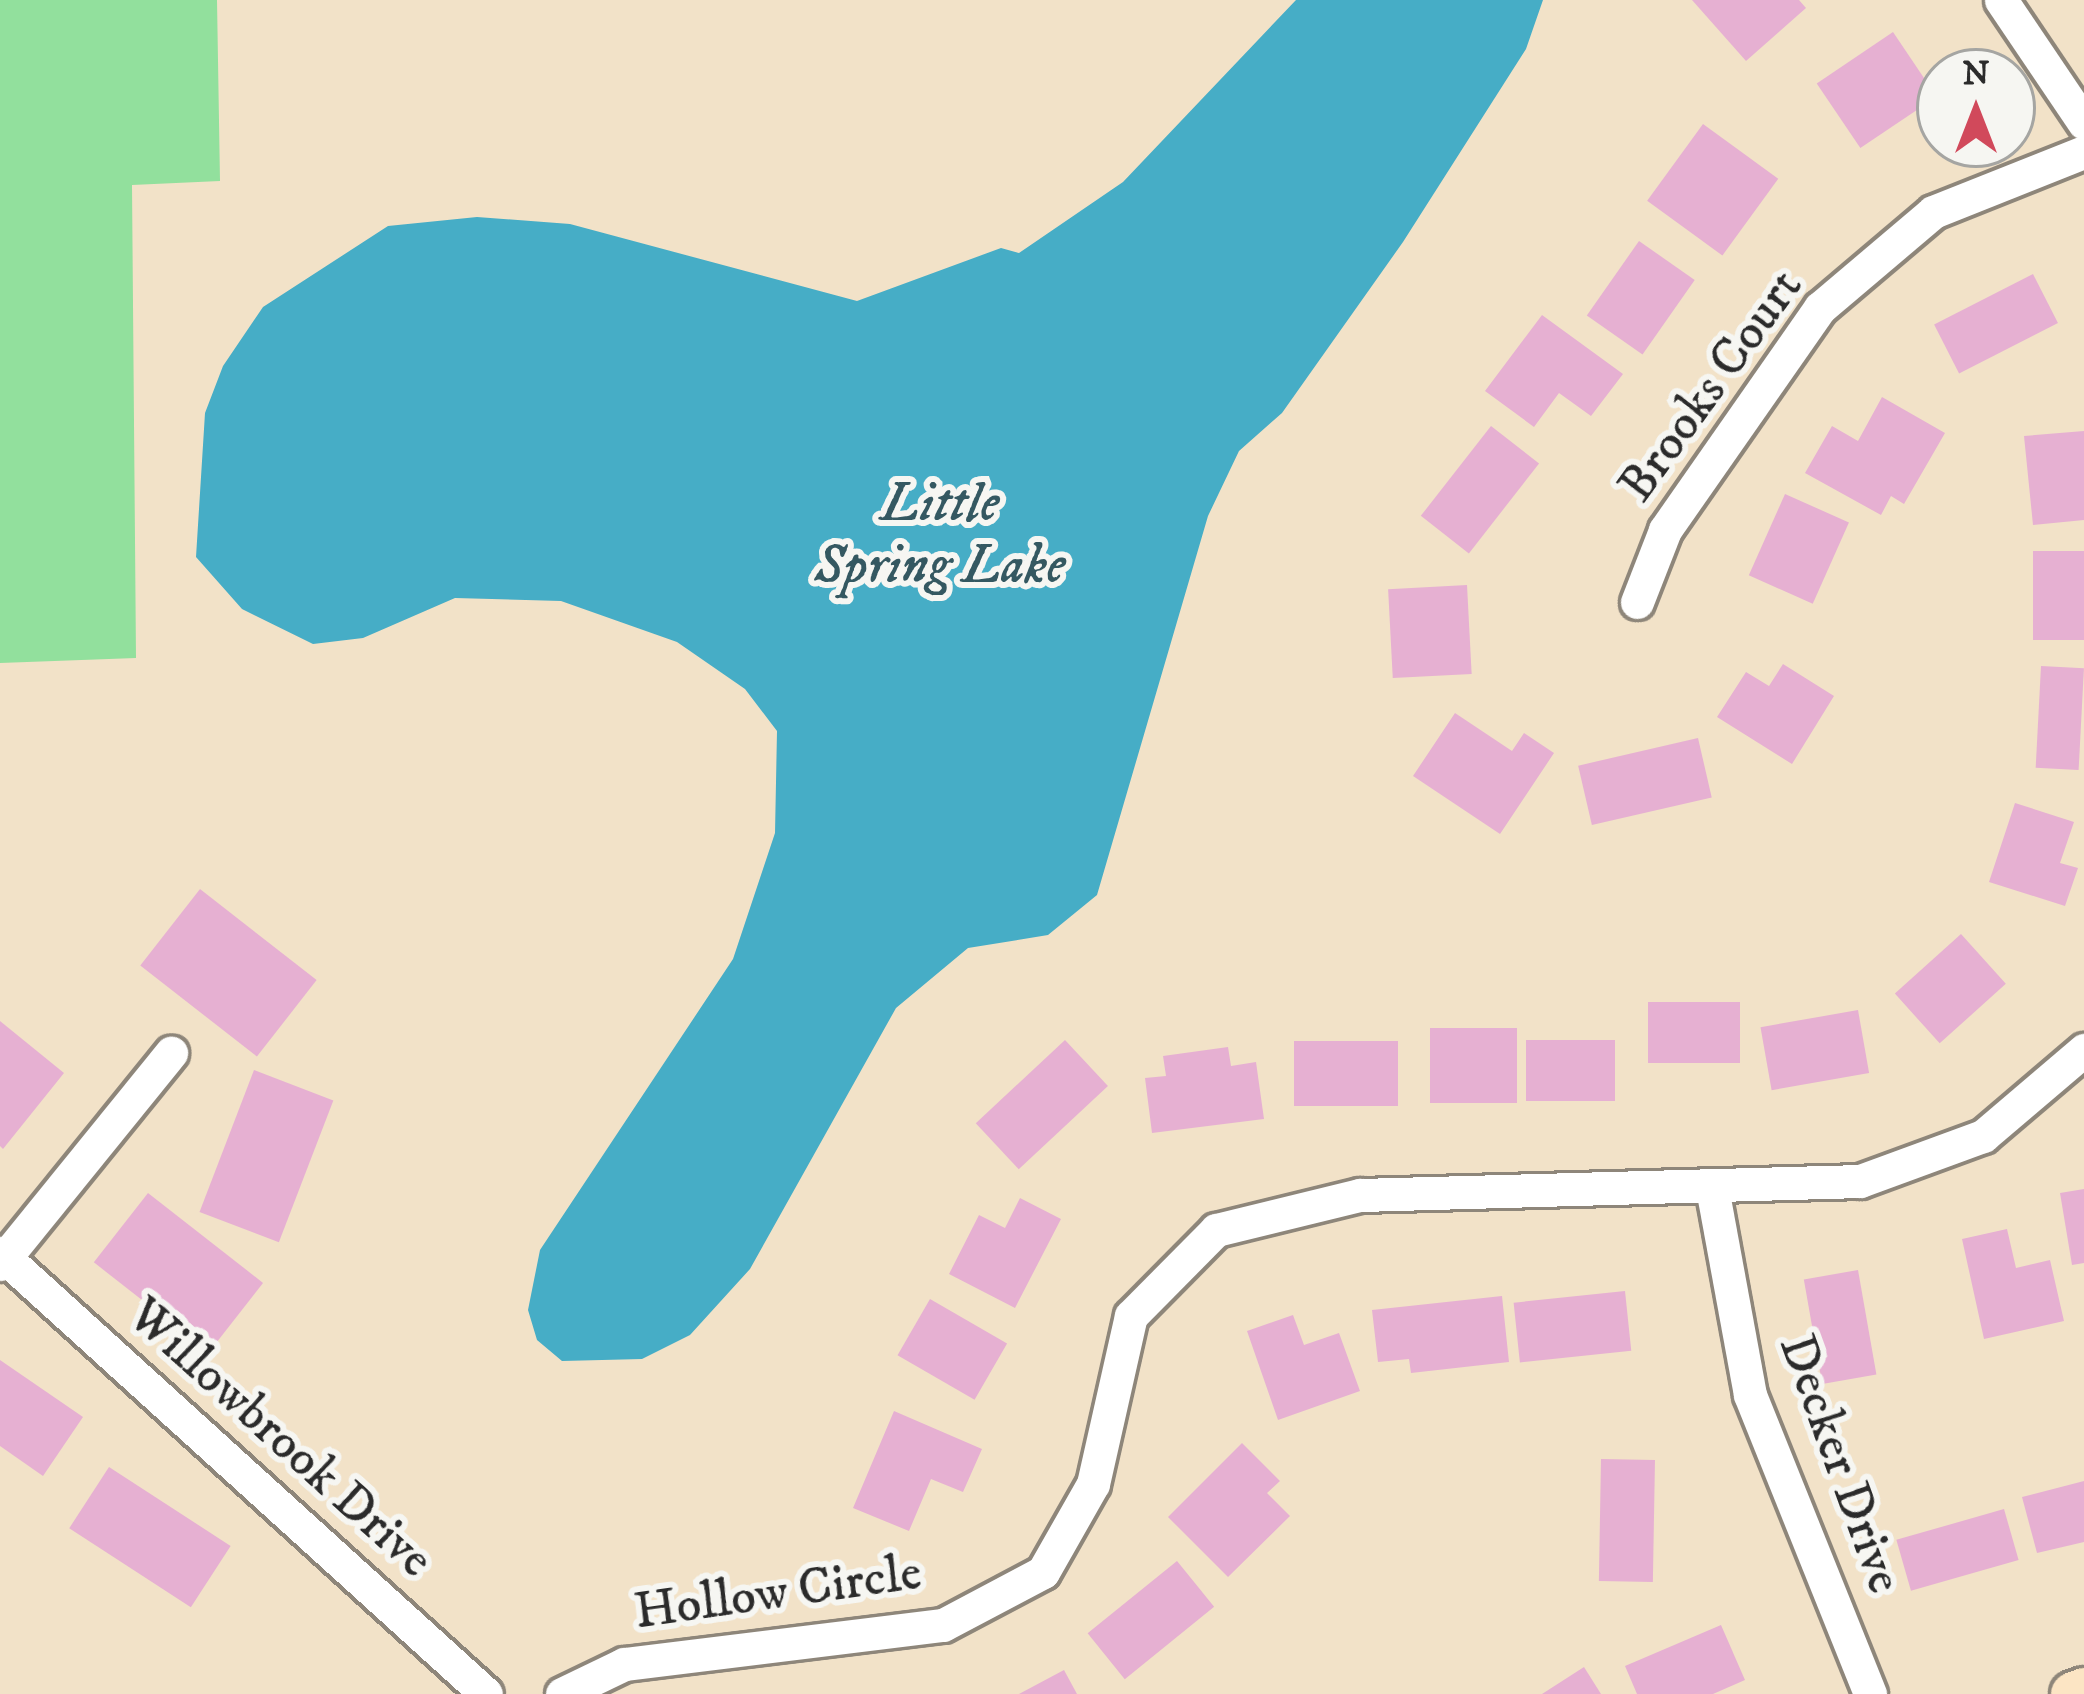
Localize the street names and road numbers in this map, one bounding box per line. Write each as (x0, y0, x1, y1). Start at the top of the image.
street label: Brooks Court (1606, 258, 1816, 514)
street label: Willowbrook Drive (115, 1285, 445, 1591)
street label: Decker Drive (1765, 1326, 1915, 1602)
street label: Hollow Circle (631, 1543, 925, 1643)

